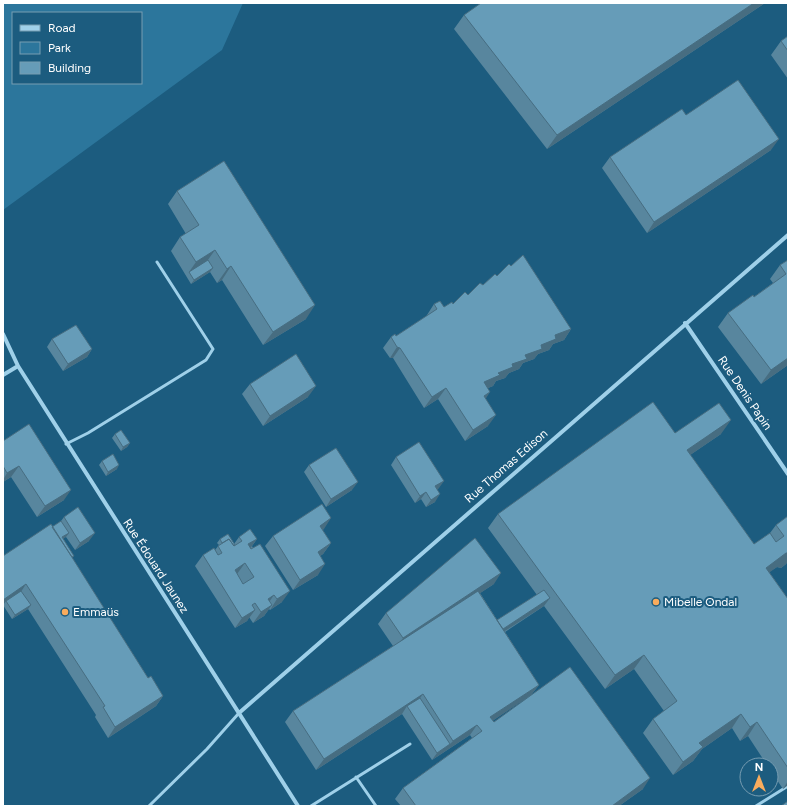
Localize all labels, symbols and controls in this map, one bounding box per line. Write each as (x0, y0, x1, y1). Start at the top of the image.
legend (12, 12, 142, 84)
text: Road (48, 21, 76, 35)
text: Park (48, 41, 71, 55)
text: Building (48, 61, 91, 75)
street label: Rue Denis Papin (715, 353, 775, 433)
street label: Rue Thomas Edison (462, 426, 550, 506)
street label: Rue Édouard Jaunez (120, 516, 192, 616)
place label: Mibelle Ondal (664, 595, 737, 609)
marker: Mibelle Ondal (651, 597, 661, 607)
place label: Emmaüs (73, 605, 119, 619)
marker: Emmaüs (60, 607, 70, 617)
north arrow (739, 757, 779, 797)
text: N (755, 761, 763, 774)

